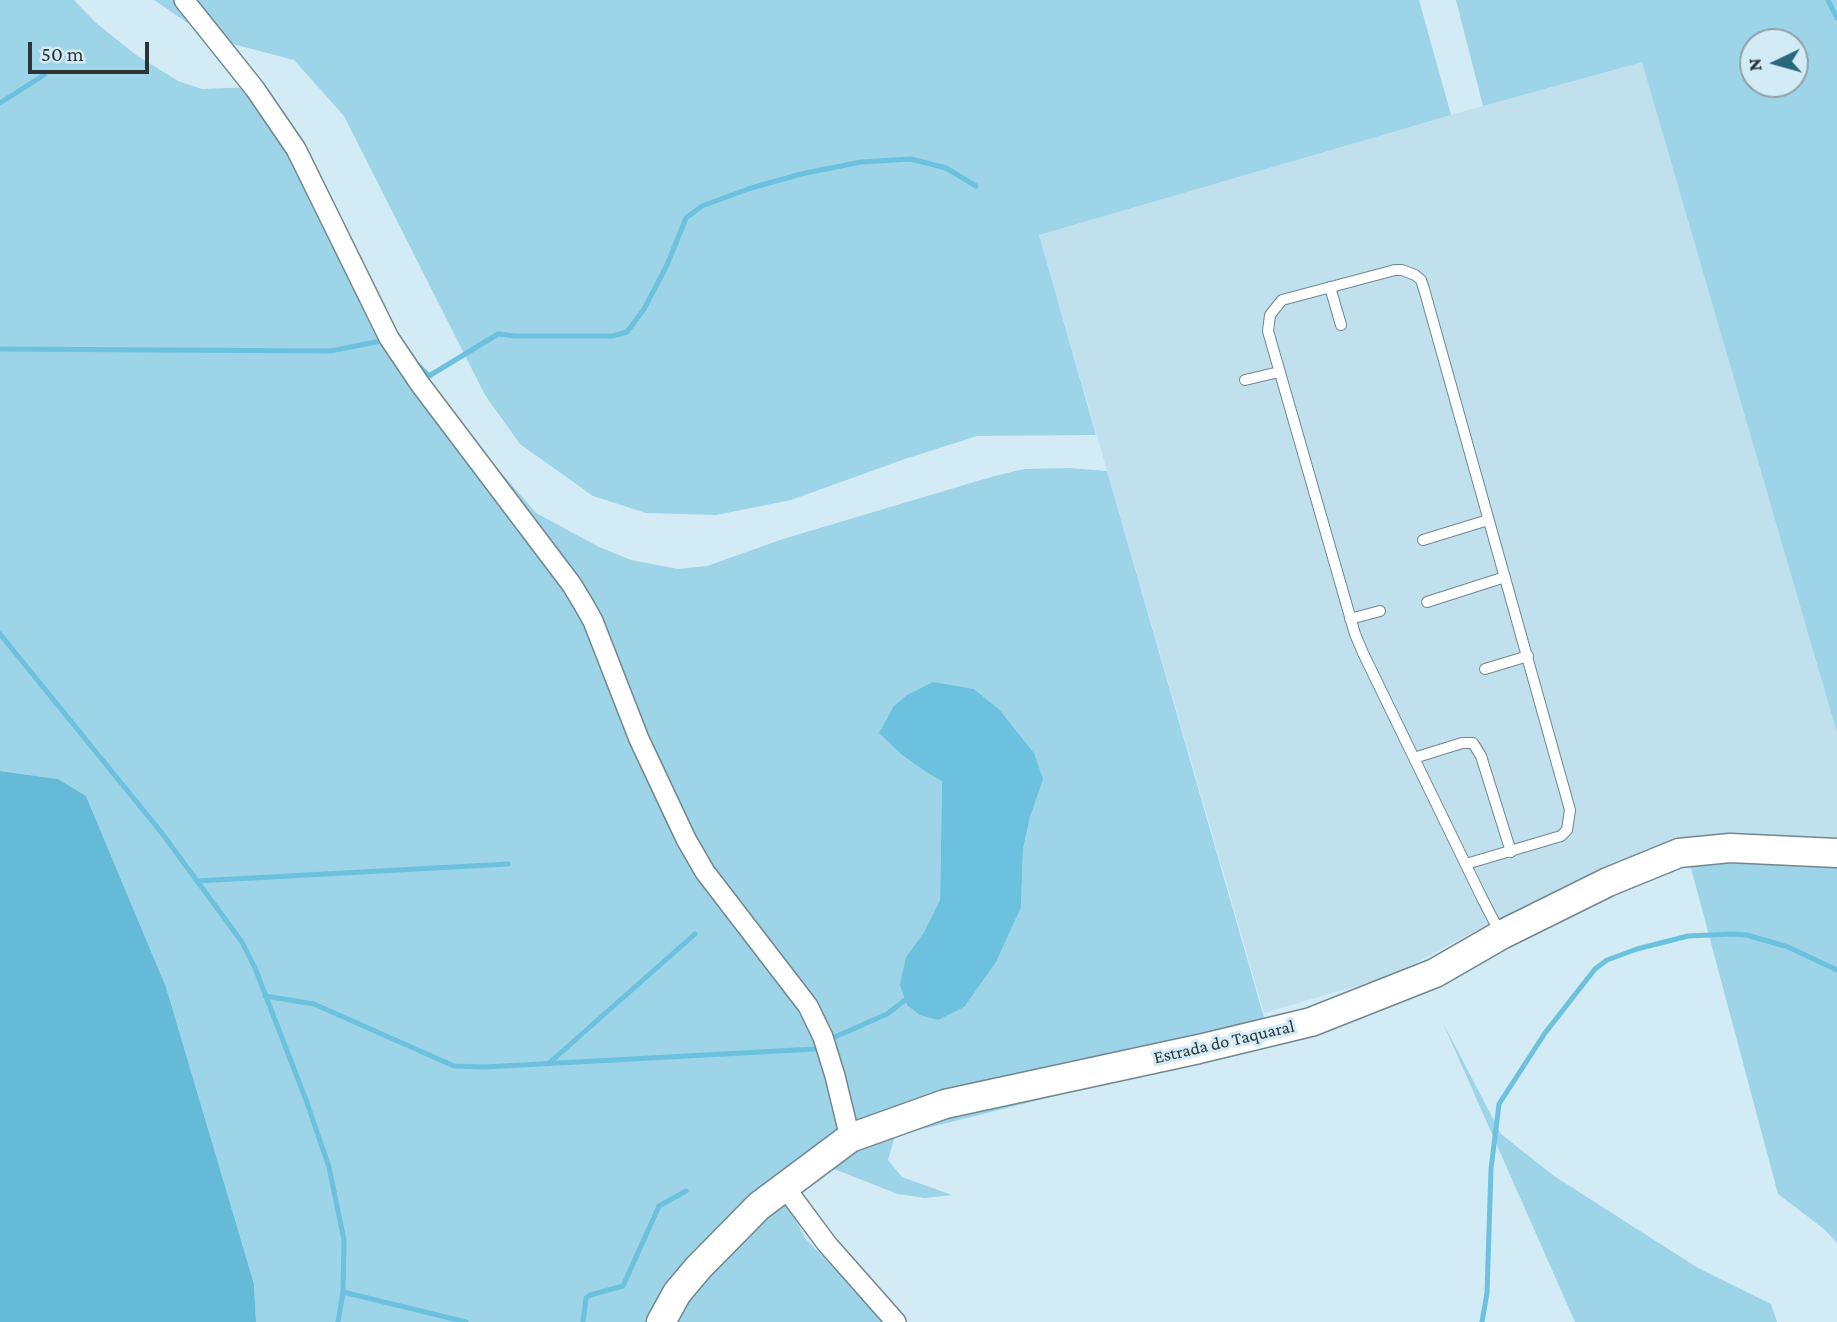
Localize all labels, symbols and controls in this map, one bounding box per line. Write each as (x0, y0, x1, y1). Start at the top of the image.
scale bar (32, 28, 152, 72)
north arrow (1739, 28, 1809, 98)
text: 50 m (41, 42, 84, 66)
text: N (1744, 57, 1766, 72)
street label: Estrada do Taquaral (1151, 1015, 1297, 1069)

